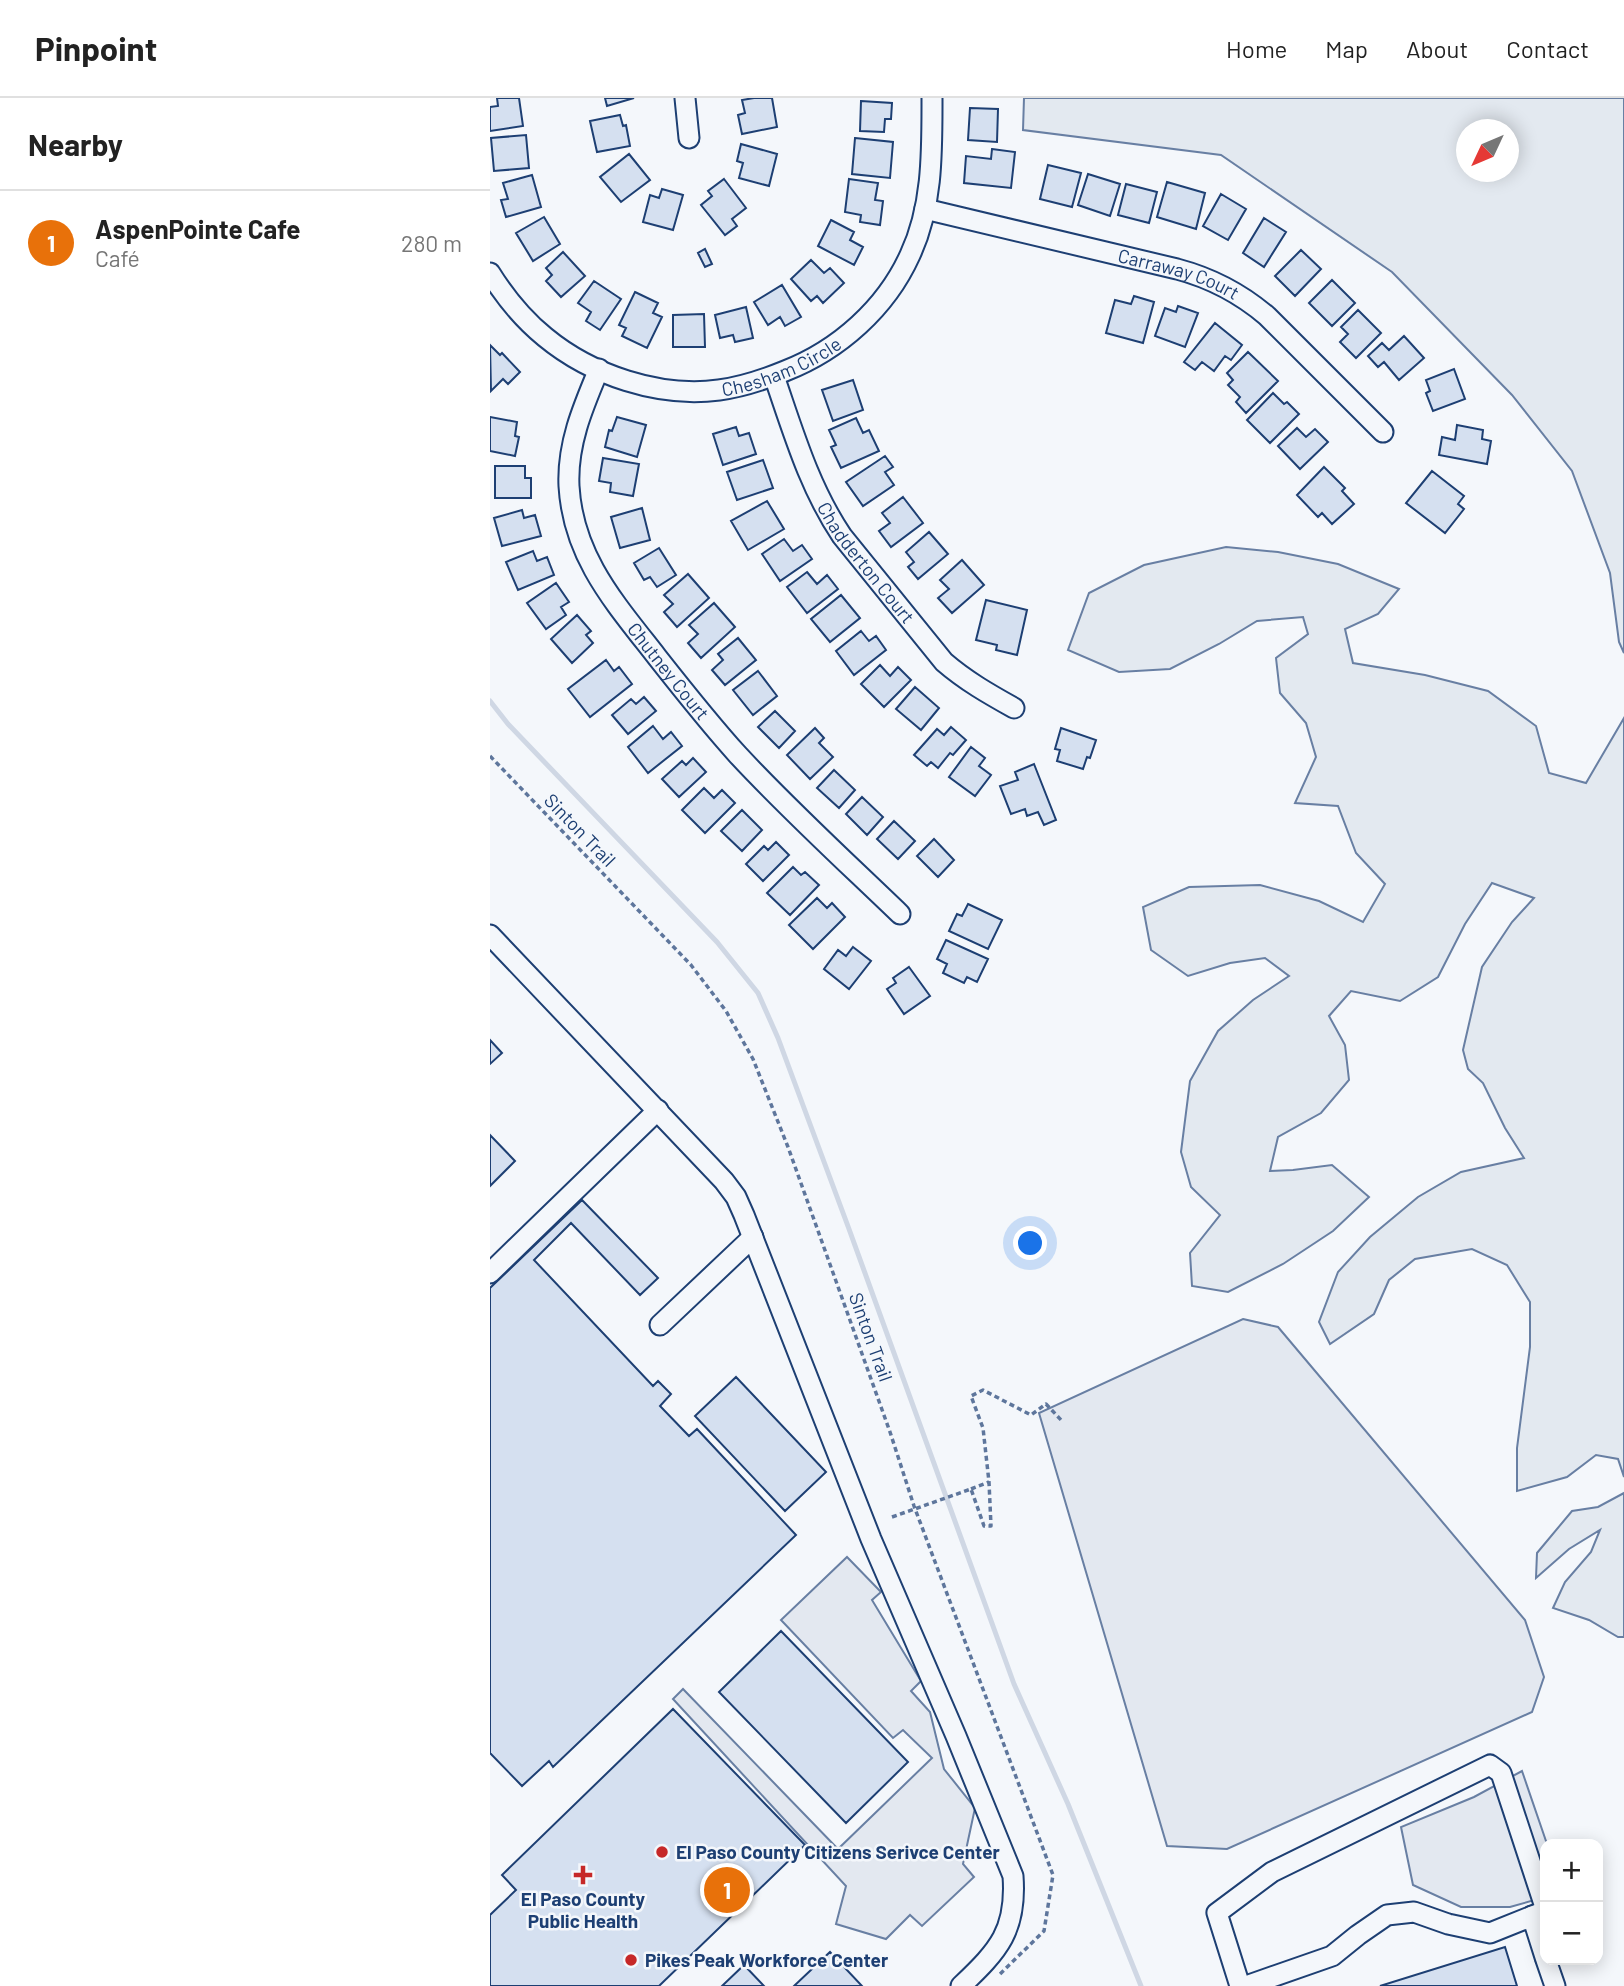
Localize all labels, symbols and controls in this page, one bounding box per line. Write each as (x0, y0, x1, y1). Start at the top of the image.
text: Pinpoint (35, 28, 157, 68)
text: Home (1226, 34, 1287, 63)
text: Map (1325, 34, 1368, 63)
text: About (1406, 34, 1468, 63)
text: Contact (1506, 34, 1589, 63)
north arrow (1456, 119, 1519, 182)
text: Nearby (28, 126, 123, 162)
text: AspenPointe Cafe (95, 213, 300, 244)
text: 1 (47, 229, 55, 257)
text: 280 m (401, 229, 462, 257)
street label: Carraway Court (1116, 243, 1244, 304)
text: Café (95, 244, 140, 272)
street label: Chesham Circle (720, 332, 845, 401)
street label: Chadderton Court (813, 498, 920, 628)
street label: Chutney Court (623, 618, 714, 724)
street label: Sinton Trail (540, 788, 621, 871)
your location (1013, 1226, 1047, 1260)
street label: Sinton Trail (845, 1289, 898, 1384)
map controls (1540, 1839, 1603, 1965)
button: + (1540, 1839, 1603, 1902)
place label: El Paso County Citizens Serivce Center (676, 1840, 1001, 1863)
marker: El Paso County Citizens Serivce Center (654, 1844, 670, 1860)
pin: 1 (704, 1864, 750, 1916)
marker: El Paso County Public Health (573, 1865, 593, 1885)
place label: El Paso County Public Health (521, 1887, 646, 1932)
button: − (1540, 1902, 1603, 1965)
place label: Pikes Peak Workforce Center (645, 1948, 889, 1971)
marker: Pikes Peak Workforce Center (623, 1952, 639, 1968)

